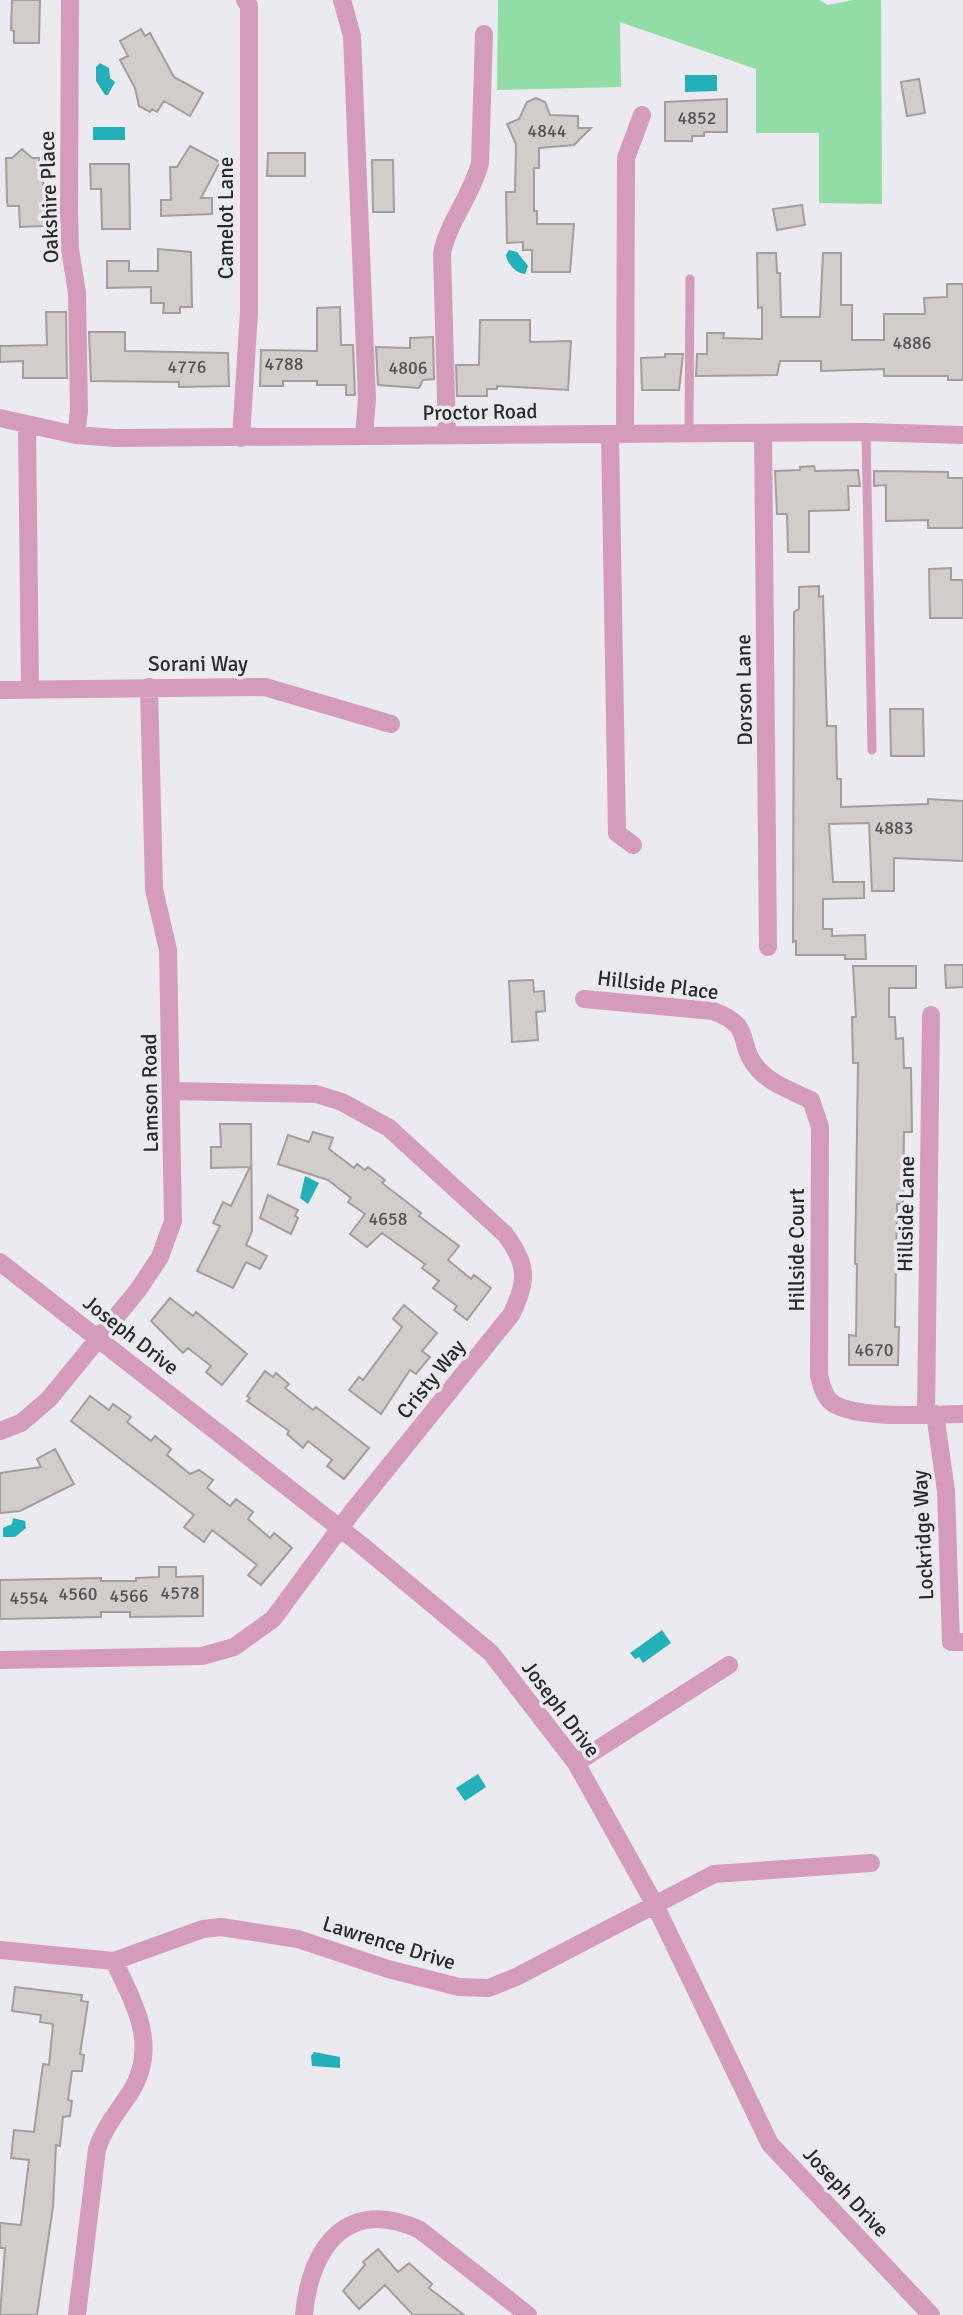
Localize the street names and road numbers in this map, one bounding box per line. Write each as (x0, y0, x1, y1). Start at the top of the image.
street label: Oakshire Place (34, 130, 64, 264)
street label: Camelot Lane (213, 157, 239, 279)
street label: Proctor Road (422, 398, 538, 426)
street label: Dorson Lane (730, 634, 758, 746)
street label: Sorani Way (148, 651, 248, 677)
street label: Hillside Place (596, 965, 720, 1005)
street label: Lamson Road (136, 1033, 164, 1153)
street label: Hillside Lane (892, 1156, 920, 1272)
street label: Hillside Court (784, 1188, 810, 1312)
street label: Joseph Drive (78, 1290, 184, 1380)
street label: Cristy Way (391, 1334, 471, 1424)
street label: Lockridge Way (907, 1469, 939, 1601)
street label: Joseph Drive (516, 1656, 606, 1762)
street label: Lawrence Drive (319, 1910, 459, 1976)
street label: Joseph Drive (798, 2141, 894, 2243)

